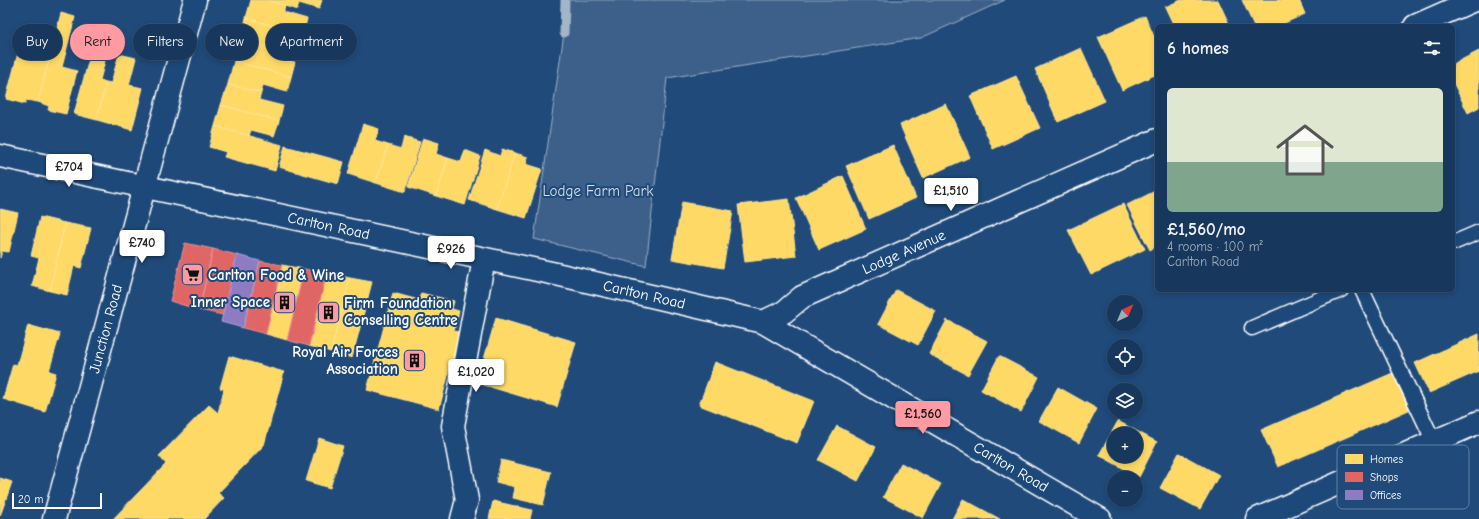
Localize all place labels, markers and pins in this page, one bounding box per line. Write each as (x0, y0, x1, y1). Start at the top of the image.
pin: £704 (45, 154, 93, 188)
pin: £1,510 (918, 178, 984, 212)
pin: £740 (118, 230, 166, 264)
pin: £926 (427, 236, 475, 270)
supermarket icon: Carlton Food & Wine (179, 262, 205, 288)
place label: Carlton Food & Wine (208, 266, 344, 284)
building icon: Inner Space (272, 289, 298, 315)
place label: Inner Space (191, 293, 270, 311)
place label: Firm Foundation Conselling Centre (344, 294, 458, 329)
building icon: Firm Foundation Conselling Centre (316, 299, 342, 325)
place label: Royal Air Forces Association (292, 343, 398, 378)
building icon: Royal Air Forces Association (401, 348, 427, 374)
pin: £1,020 (443, 359, 509, 393)
pin: £1,560 (890, 401, 956, 435)

